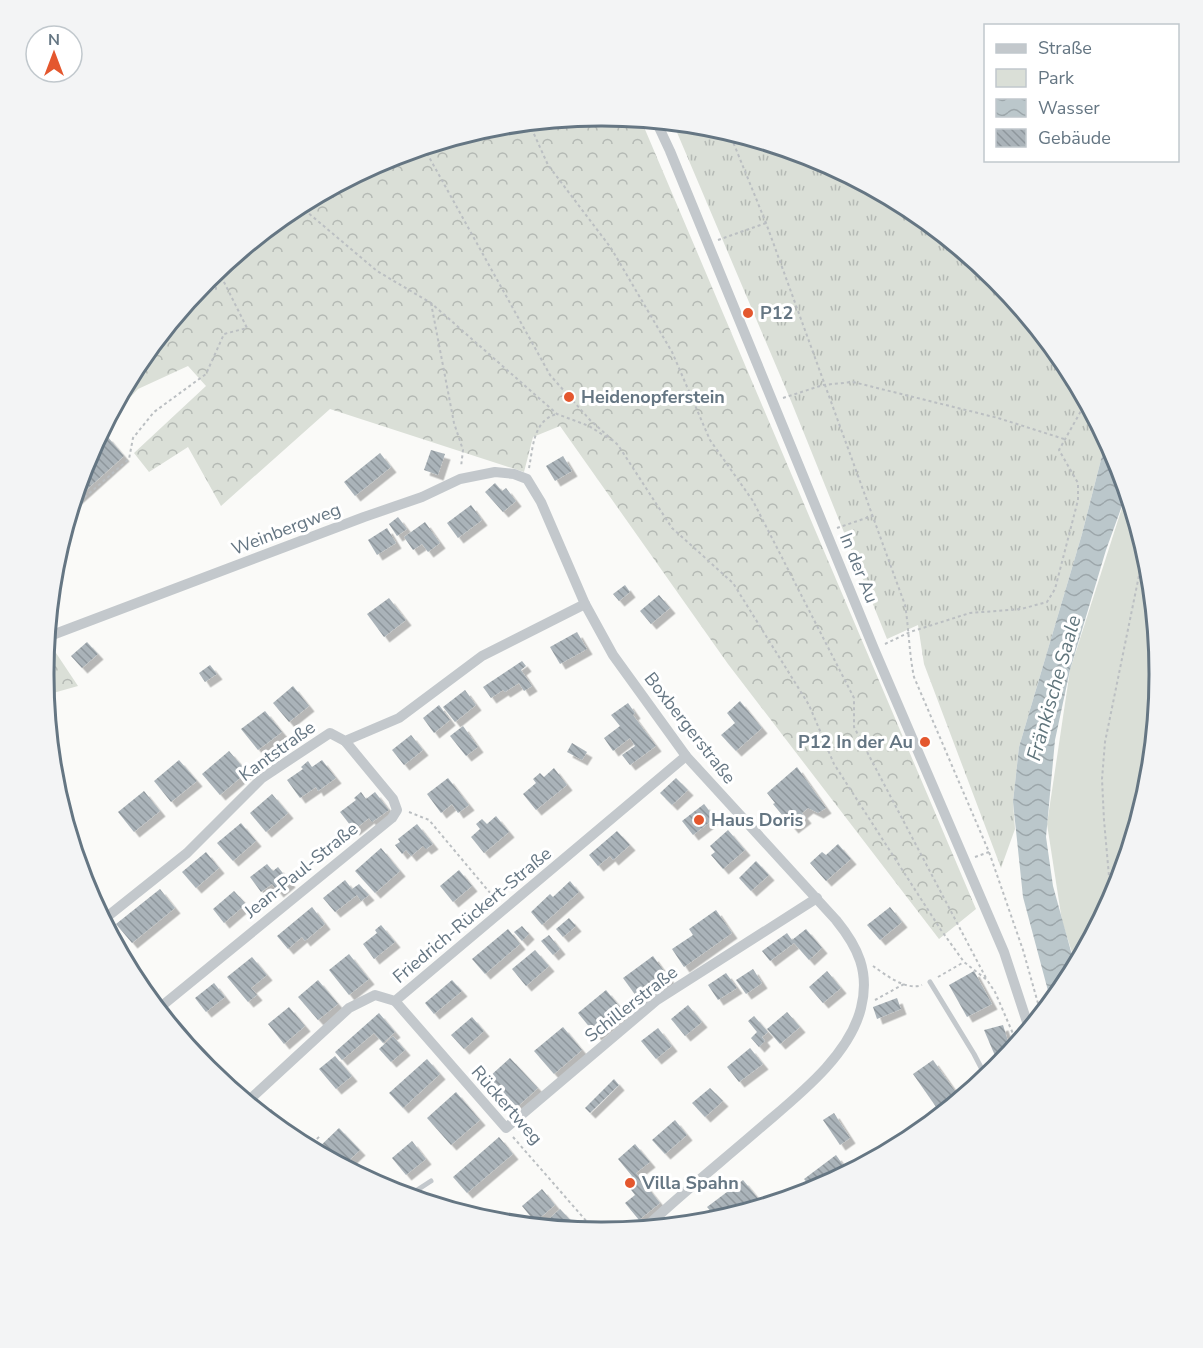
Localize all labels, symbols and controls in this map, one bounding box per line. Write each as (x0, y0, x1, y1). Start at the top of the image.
north arrow (24, 24, 84, 84)
legend (984, 24, 1179, 162)
text: N (48, 29, 60, 51)
text: Straße (1038, 36, 1092, 60)
text: Park (1038, 66, 1075, 90)
text: Wasser (1038, 96, 1100, 120)
text: Gebäude (1038, 126, 1111, 150)
place label: P12 (760, 301, 793, 325)
marker: P12 (741, 306, 755, 320)
place label: Heidenopferstein (581, 385, 725, 409)
marker: Heidenopferstein (562, 390, 576, 404)
street label: Weinbergweg (228, 497, 344, 561)
street label: In der Au (834, 529, 884, 607)
water label: Fränkische Saale (1020, 612, 1088, 764)
street label: Boxbergerstraße (639, 667, 741, 789)
street label: Kantstraße (234, 715, 320, 787)
place label: P12 In der Au (798, 730, 913, 754)
marker: P12 In der Au (918, 735, 932, 749)
place label: Haus Doris (711, 808, 804, 832)
marker: Haus Doris (692, 813, 706, 827)
street label: Jean-Paul-Straße (238, 817, 363, 924)
street label: Friedrich-Rückert-Straße (388, 841, 556, 989)
street label: Schillerstraße (580, 960, 682, 1048)
street label: Rückertweg (466, 1060, 548, 1150)
place label: Villa Spahn (641, 1171, 739, 1195)
marker: Villa Spahn (623, 1176, 637, 1190)

